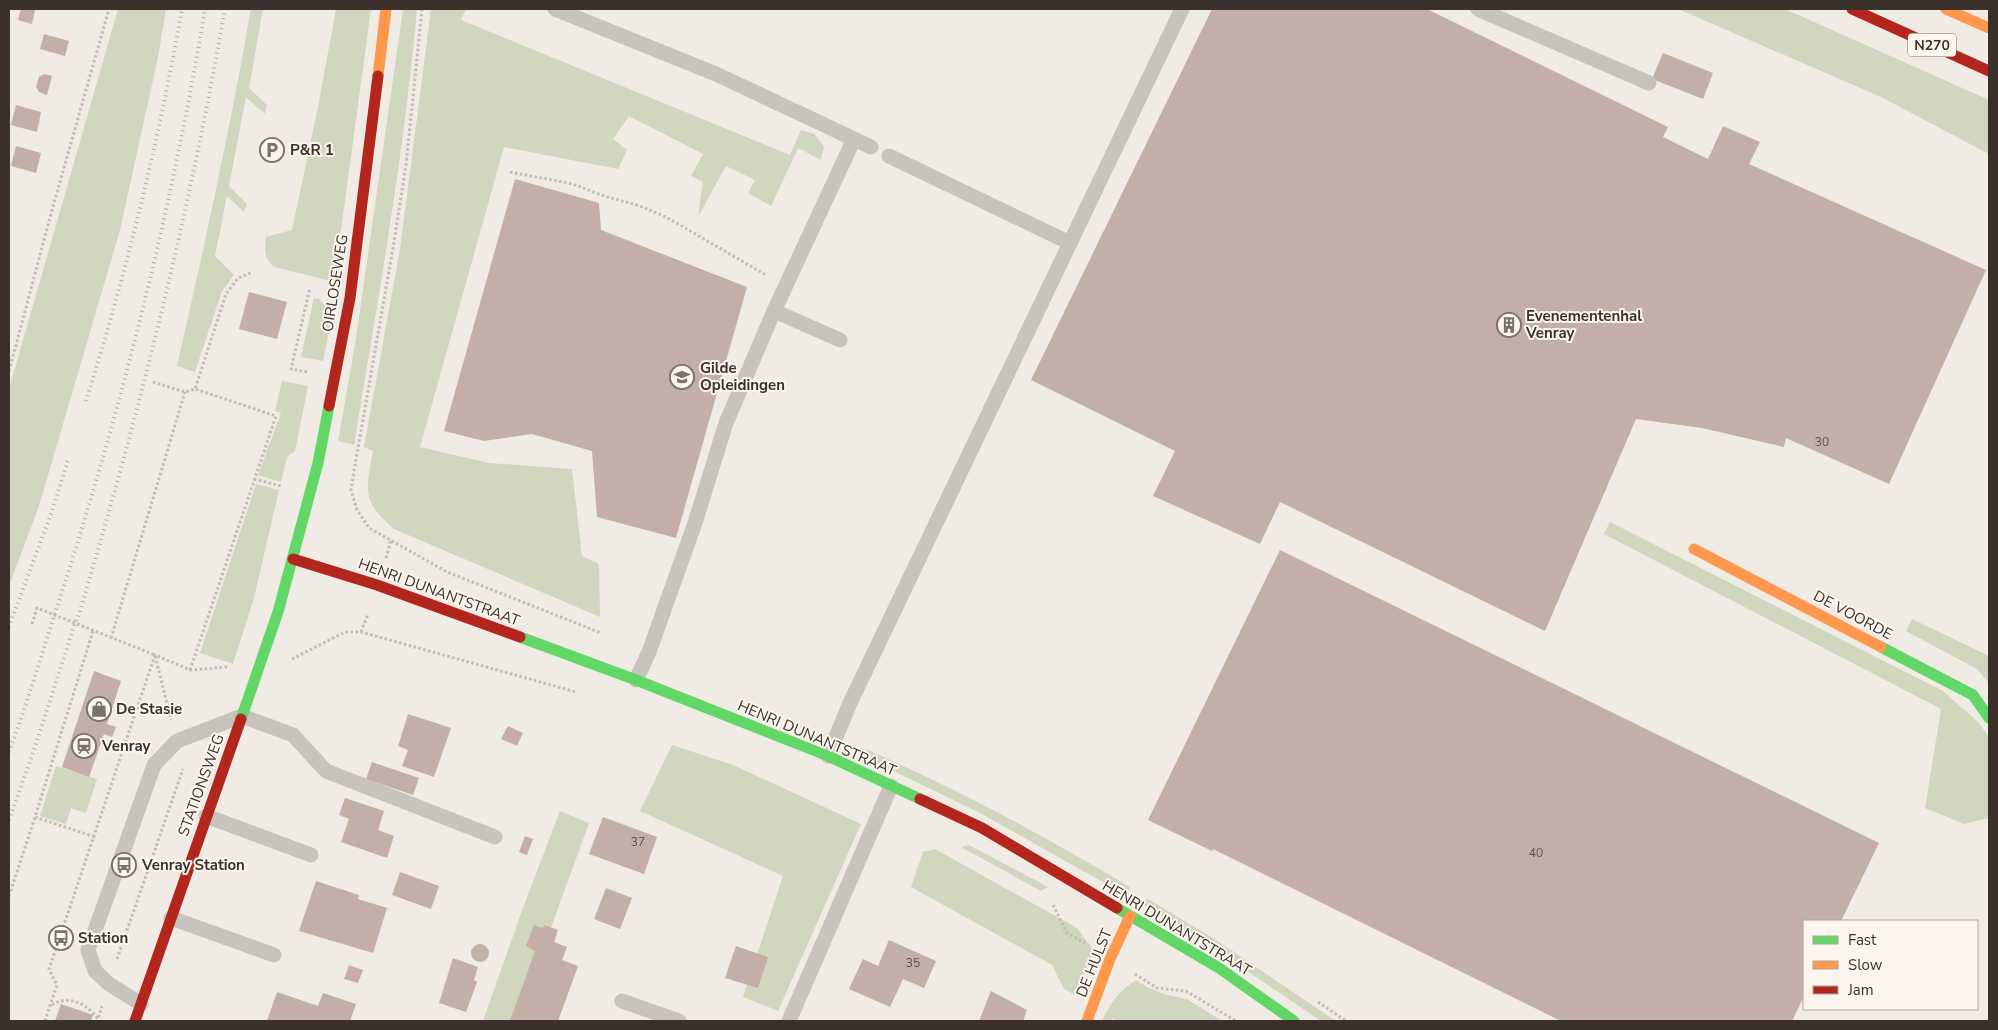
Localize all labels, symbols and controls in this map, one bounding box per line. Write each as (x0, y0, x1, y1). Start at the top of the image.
road number: N270 (1908, 34, 1956, 56)
parking icon: P&R 1 (259, 137, 285, 163)
place label: P&R 1 (290, 140, 334, 160)
street label: OIRLOSEWEG (317, 233, 353, 333)
place label: Evenementenhal Venray (1525, 306, 1642, 343)
building icon: Evenementenhal Venray (1496, 312, 1522, 338)
place label: Gilde Opleidingen (700, 358, 785, 395)
school or university icon: Gilde Opleidingen (669, 364, 695, 390)
house number: 30 (1815, 434, 1829, 450)
street label: HENRI DUNANTSTRAAT (355, 553, 523, 631)
street label: DE VOORDE (1810, 586, 1896, 644)
street label: HENRI DUNANTSTRAAT (735, 695, 899, 781)
shop icon: De Stasie (86, 696, 112, 722)
place label: De Stasie (116, 699, 182, 719)
street label: STATIONSWEG (173, 731, 229, 839)
station icon: Venray (71, 733, 97, 759)
place label: Venray (101, 736, 151, 756)
house number: 37 (631, 834, 645, 850)
house number: 40 (1529, 845, 1543, 861)
bus stop icon: Venray Station (111, 852, 137, 878)
place label: Venray Station (141, 855, 245, 875)
street label: HENRI DUNANTSTRAAT (1099, 876, 1255, 980)
legend (1803, 920, 1978, 1010)
bus stop icon: Station (48, 925, 74, 951)
street label: DE HULST (1071, 926, 1117, 1000)
place label: Station (78, 928, 128, 948)
text: Fast (1848, 930, 1877, 950)
house number: 35 (906, 955, 920, 971)
text: Slow (1848, 955, 1883, 975)
text: Jam (1847, 980, 1874, 1000)

